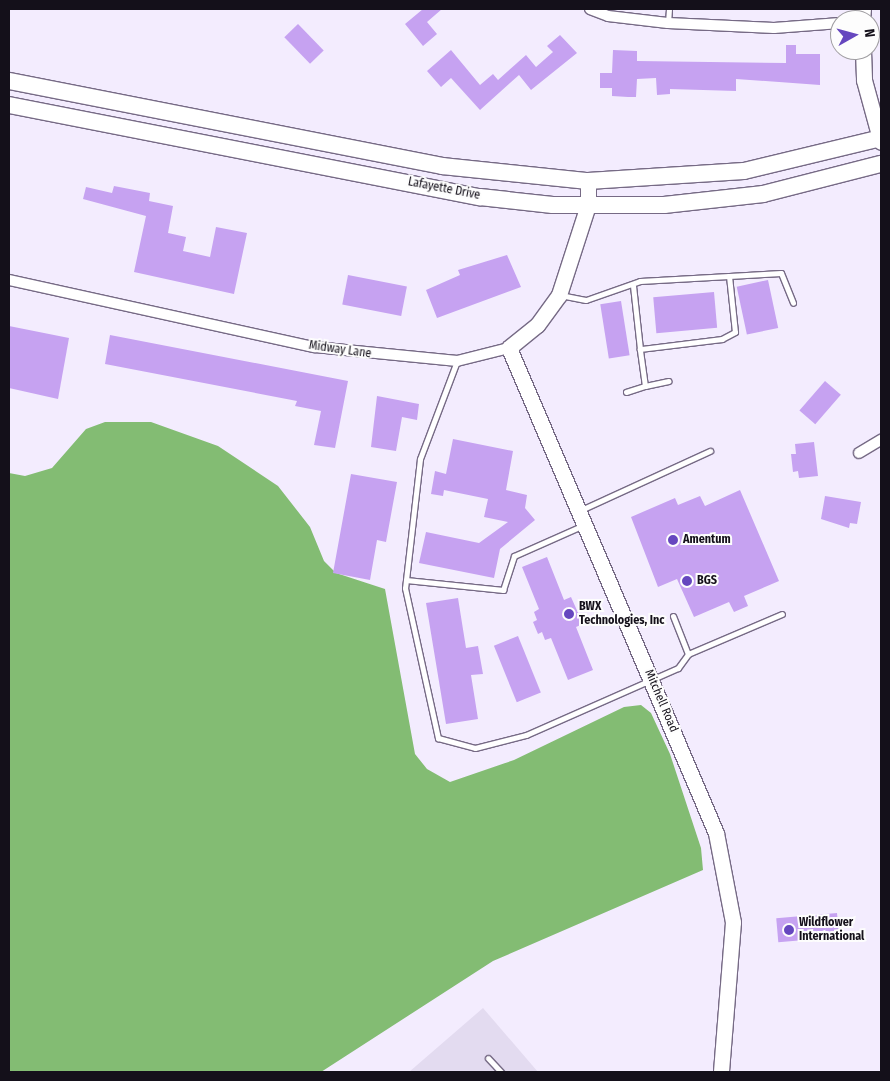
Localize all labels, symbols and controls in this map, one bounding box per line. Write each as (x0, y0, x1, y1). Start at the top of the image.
north arrow (830, 10, 880, 60)
text: N (860, 28, 878, 38)
street label: Lafayette Drive (407, 175, 481, 203)
street label: Midway Lane (308, 338, 372, 362)
place label: Amentum (683, 533, 731, 547)
marker: Amentum (667, 534, 679, 546)
place label: BGS (697, 574, 717, 588)
marker: BGS (681, 575, 693, 587)
place label: BWX Technologies, Inc (579, 600, 665, 628)
marker: BWX Technologies, Inc (563, 608, 575, 620)
street label: Mitchell Road (641, 667, 681, 735)
place label: Wildflower International (799, 916, 864, 944)
marker: Wildflower International (783, 924, 795, 936)

